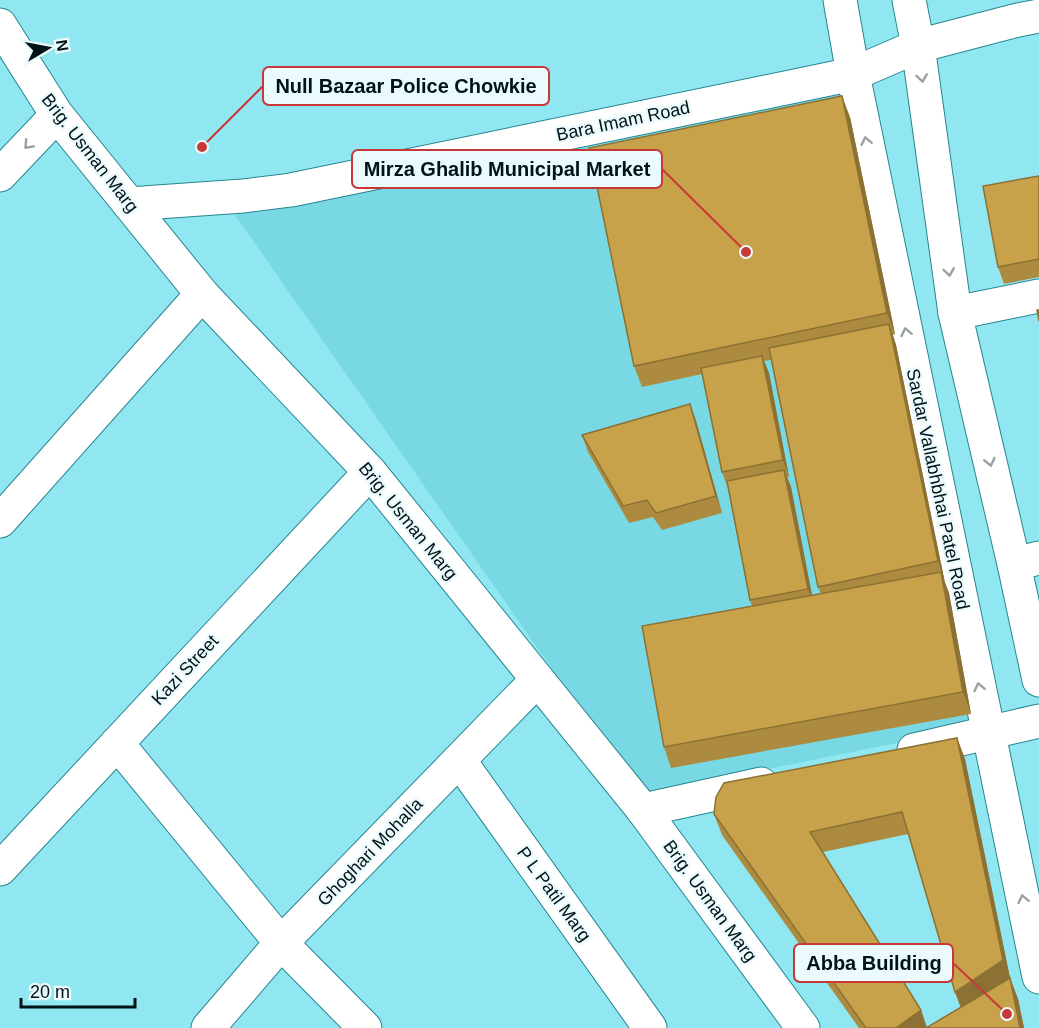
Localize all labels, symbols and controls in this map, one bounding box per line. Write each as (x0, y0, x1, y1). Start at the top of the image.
north arrow (18, 18, 78, 78)
text: N (53, 38, 72, 53)
callout: Null Bazaar Police Chowkie (263, 67, 549, 105)
one-way arrow (916, 74, 928, 83)
text: Null Bazaar Police Chowkie (275, 75, 537, 97)
street label: Brig. Usman Marg (37, 90, 143, 216)
street label: Bara Imam Road (554, 97, 692, 145)
one-way arrow (860, 136, 873, 146)
one-way arrow (25, 138, 36, 149)
callout: Mirza Ghalib Municipal Market (352, 150, 662, 188)
text: Mirza Ghalib Municipal Market (364, 158, 651, 180)
one-way arrow (943, 267, 955, 276)
one-way arrow (900, 327, 913, 337)
street label: Sardar Vallabhbhai Patel Road (903, 367, 973, 611)
one-way arrow (983, 457, 996, 467)
street label: Brig. Usman Marg (355, 458, 461, 584)
street label: Kazi Street (148, 631, 222, 709)
one-way arrow (973, 682, 986, 692)
street label: Ghoghari Mohalla (313, 793, 427, 910)
street label: Brig. Usman Marg (659, 836, 761, 966)
street label: P L Patil Marg (513, 843, 595, 945)
one-way arrow (1017, 894, 1030, 904)
callout: Abba Building (794, 944, 953, 982)
text: Abba Building (806, 952, 942, 974)
scale bar (21, 971, 135, 1009)
text: 20 m (30, 982, 70, 1002)

